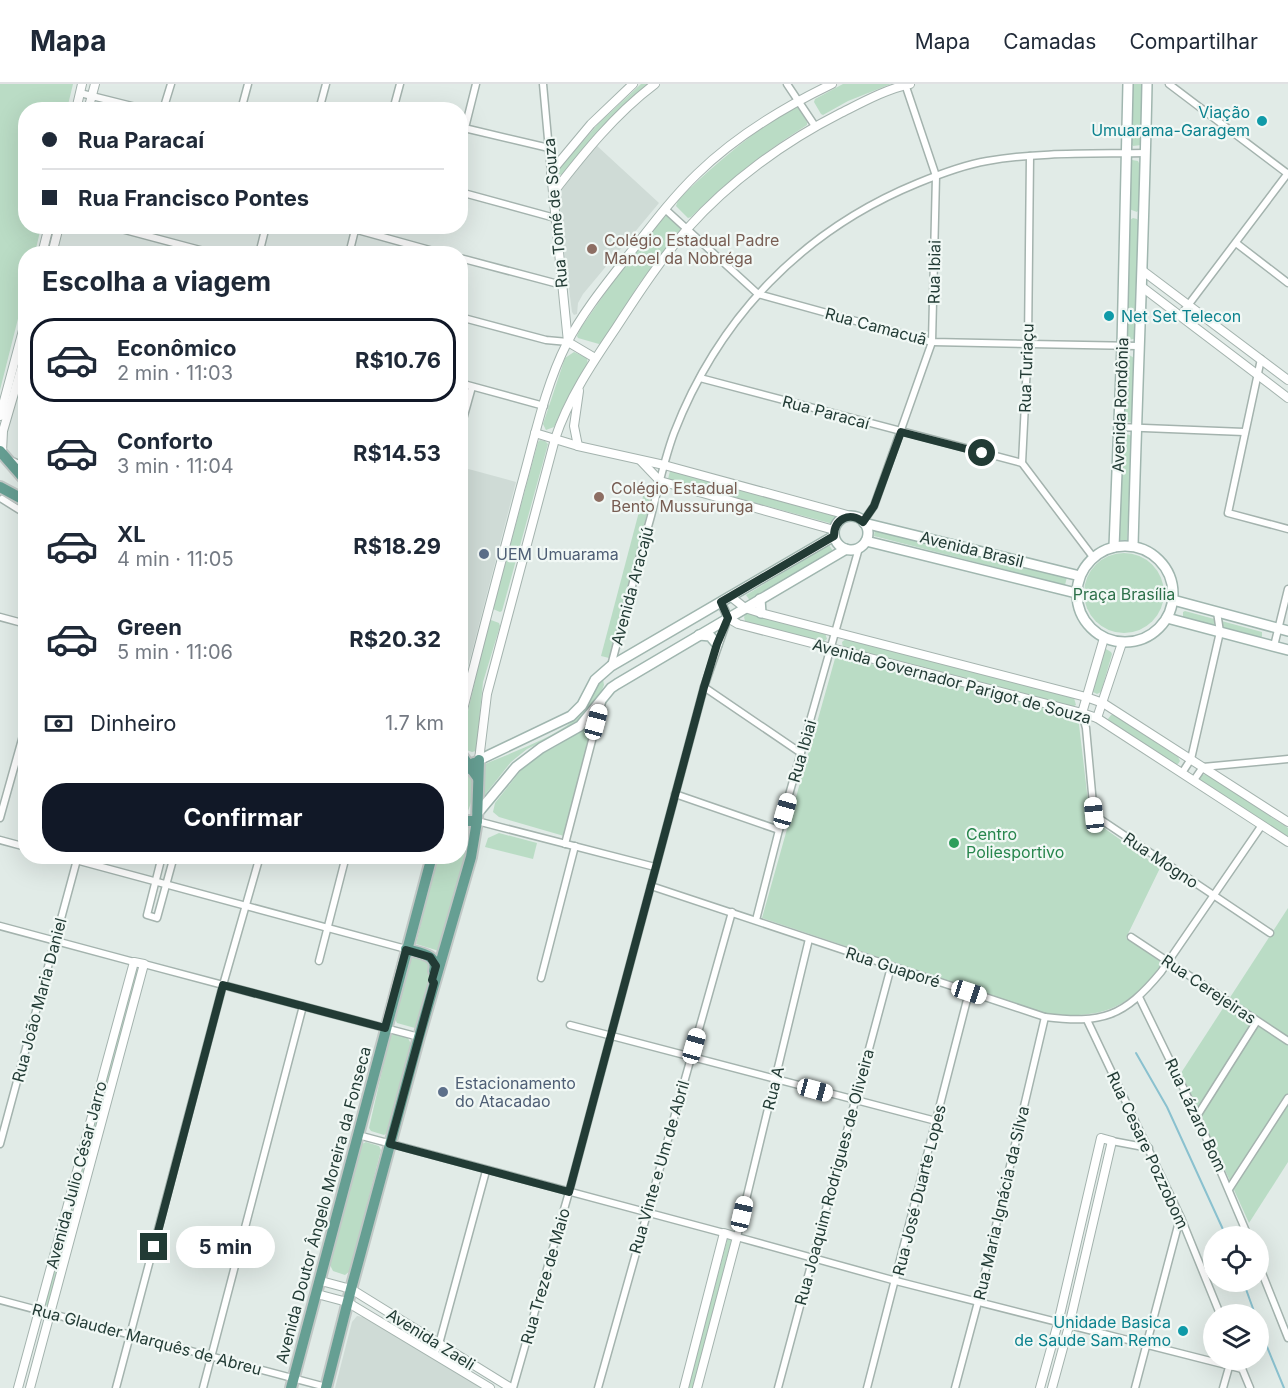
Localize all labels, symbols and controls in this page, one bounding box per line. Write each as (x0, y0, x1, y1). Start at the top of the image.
text: Mapa (30, 24, 107, 58)
text: Mapa (915, 29, 970, 54)
text: Camadas (1003, 29, 1096, 54)
text: Compartilhar (1129, 29, 1258, 54)
place label: Viação Umuarama-Garagem (1091, 102, 1250, 140)
marker: Viação Umuarama-Garagem (1255, 114, 1269, 128)
text: Rua Paracaí (78, 127, 204, 153)
street label: Rua Tomé de Souza (538, 137, 572, 289)
text: Rua Francisco Pontes (78, 185, 309, 211)
place label: Colégio Estadual Padre Manoel da Nobréga (604, 230, 779, 268)
street label: Rua Ibiai (923, 240, 945, 304)
marker: Colégio Estadual Padre Manoel da Nobréga (585, 242, 599, 256)
text: Escolha a viagem (42, 265, 271, 298)
street label: Rua Camacuã (823, 303, 929, 349)
place label: Net Set Telecon (1121, 306, 1241, 326)
marker: Net Set Telecon (1102, 309, 1116, 323)
street label: Rua Turiaçu (1014, 323, 1038, 413)
icon: car (45, 333, 99, 387)
text: Econômico (117, 335, 236, 361)
street label: Avenida Rondônia (1108, 337, 1132, 473)
text: R$10.76 (355, 347, 441, 373)
text: 2 min · 11:03 (117, 361, 233, 385)
street label: Rua Paracaí (780, 391, 872, 433)
icon: car (45, 426, 99, 480)
text: Conforto (117, 428, 213, 454)
route start (968, 439, 995, 466)
text: R$14.53 (353, 440, 441, 466)
text: 3 min · 11:04 (117, 454, 234, 478)
place label: Colégio Estadual Bento Mussurunga (611, 478, 753, 516)
marker: Colégio Estadual Bento Mussurunga (592, 490, 606, 504)
icon: car (45, 519, 99, 573)
text: XL (117, 521, 146, 547)
street label: Avenida Aracajú (607, 524, 657, 648)
street label: Avenida Brasil (918, 526, 1026, 572)
text: R$18.29 (353, 533, 441, 559)
place label: UEM Umuarama (496, 544, 619, 564)
text: 4 min · 11:05 (117, 547, 234, 571)
marker: UEM Umuarama (477, 547, 491, 561)
park label: Praça Brasília (1073, 584, 1175, 604)
icon: car (45, 612, 99, 666)
text: Green (117, 614, 182, 640)
text: R$20.32 (349, 626, 441, 652)
street label: Avenida Governador Parigot de Souza (810, 634, 1094, 728)
text: 5 min · 11:06 (117, 640, 233, 664)
car (583, 702, 609, 742)
icon: cash (42, 707, 75, 740)
text: Dinheiro (90, 710, 176, 736)
text: 1.7 km (385, 711, 444, 735)
street label: Rua Ibiai (784, 717, 820, 785)
button: Confirmar (42, 783, 444, 852)
car (771, 791, 799, 831)
car (1083, 796, 1105, 834)
place label: Centro Poliesportivo (966, 824, 1064, 862)
street label: Rua Mogno (1120, 828, 1202, 892)
marker: Centro Poliesportivo (947, 836, 961, 850)
street label: Rua João Maria Daniel (7, 916, 71, 1084)
street label: Rua Guaporé (843, 942, 943, 992)
street label: Rua Cerejeiras (1158, 950, 1260, 1028)
car (949, 978, 989, 1006)
car (680, 1026, 708, 1066)
street label: Avenida Doutor Ângelo Moreira da Fonseca (271, 1044, 375, 1366)
street label: Rua Joaquim Rodrigues de Oliveira (790, 1047, 878, 1307)
street label: Rua Lázaro Bom (1161, 1055, 1231, 1175)
street label: Rua A (758, 1064, 788, 1112)
street label: Rua Cesare Pozzobom (1103, 1068, 1193, 1232)
place label: Estacionamento do Atacadao (455, 1073, 576, 1111)
car (795, 1077, 835, 1103)
street label: Rua Vinte e Um de Abril (625, 1078, 693, 1256)
street label: Avenida Julio César Jarro (41, 1079, 111, 1271)
marker: Estacionamento do Atacadao (436, 1085, 450, 1099)
street label: Rua José Duarte Lopes (888, 1102, 950, 1278)
street label: Rua Maria Ignácia da Silva (969, 1104, 1033, 1302)
car (729, 1194, 755, 1234)
street label: Rua Treze de Maio (516, 1206, 574, 1346)
callout: 5 min (175, 1226, 274, 1268)
map controls (1203, 1226, 1269, 1370)
button: locate (1203, 1226, 1269, 1292)
route end (140, 1233, 167, 1260)
text: 5 min (199, 1235, 252, 1259)
street label: Rua Glauder Marquês de Abreu (30, 1299, 264, 1379)
street label: Avenida Zaeli (383, 1304, 479, 1374)
button: layers (1203, 1304, 1269, 1370)
place label: Unidade Basica de Saude Sam Remo (1014, 1312, 1171, 1350)
marker: Unidade Basica de Saude Sam Remo (1176, 1324, 1190, 1338)

